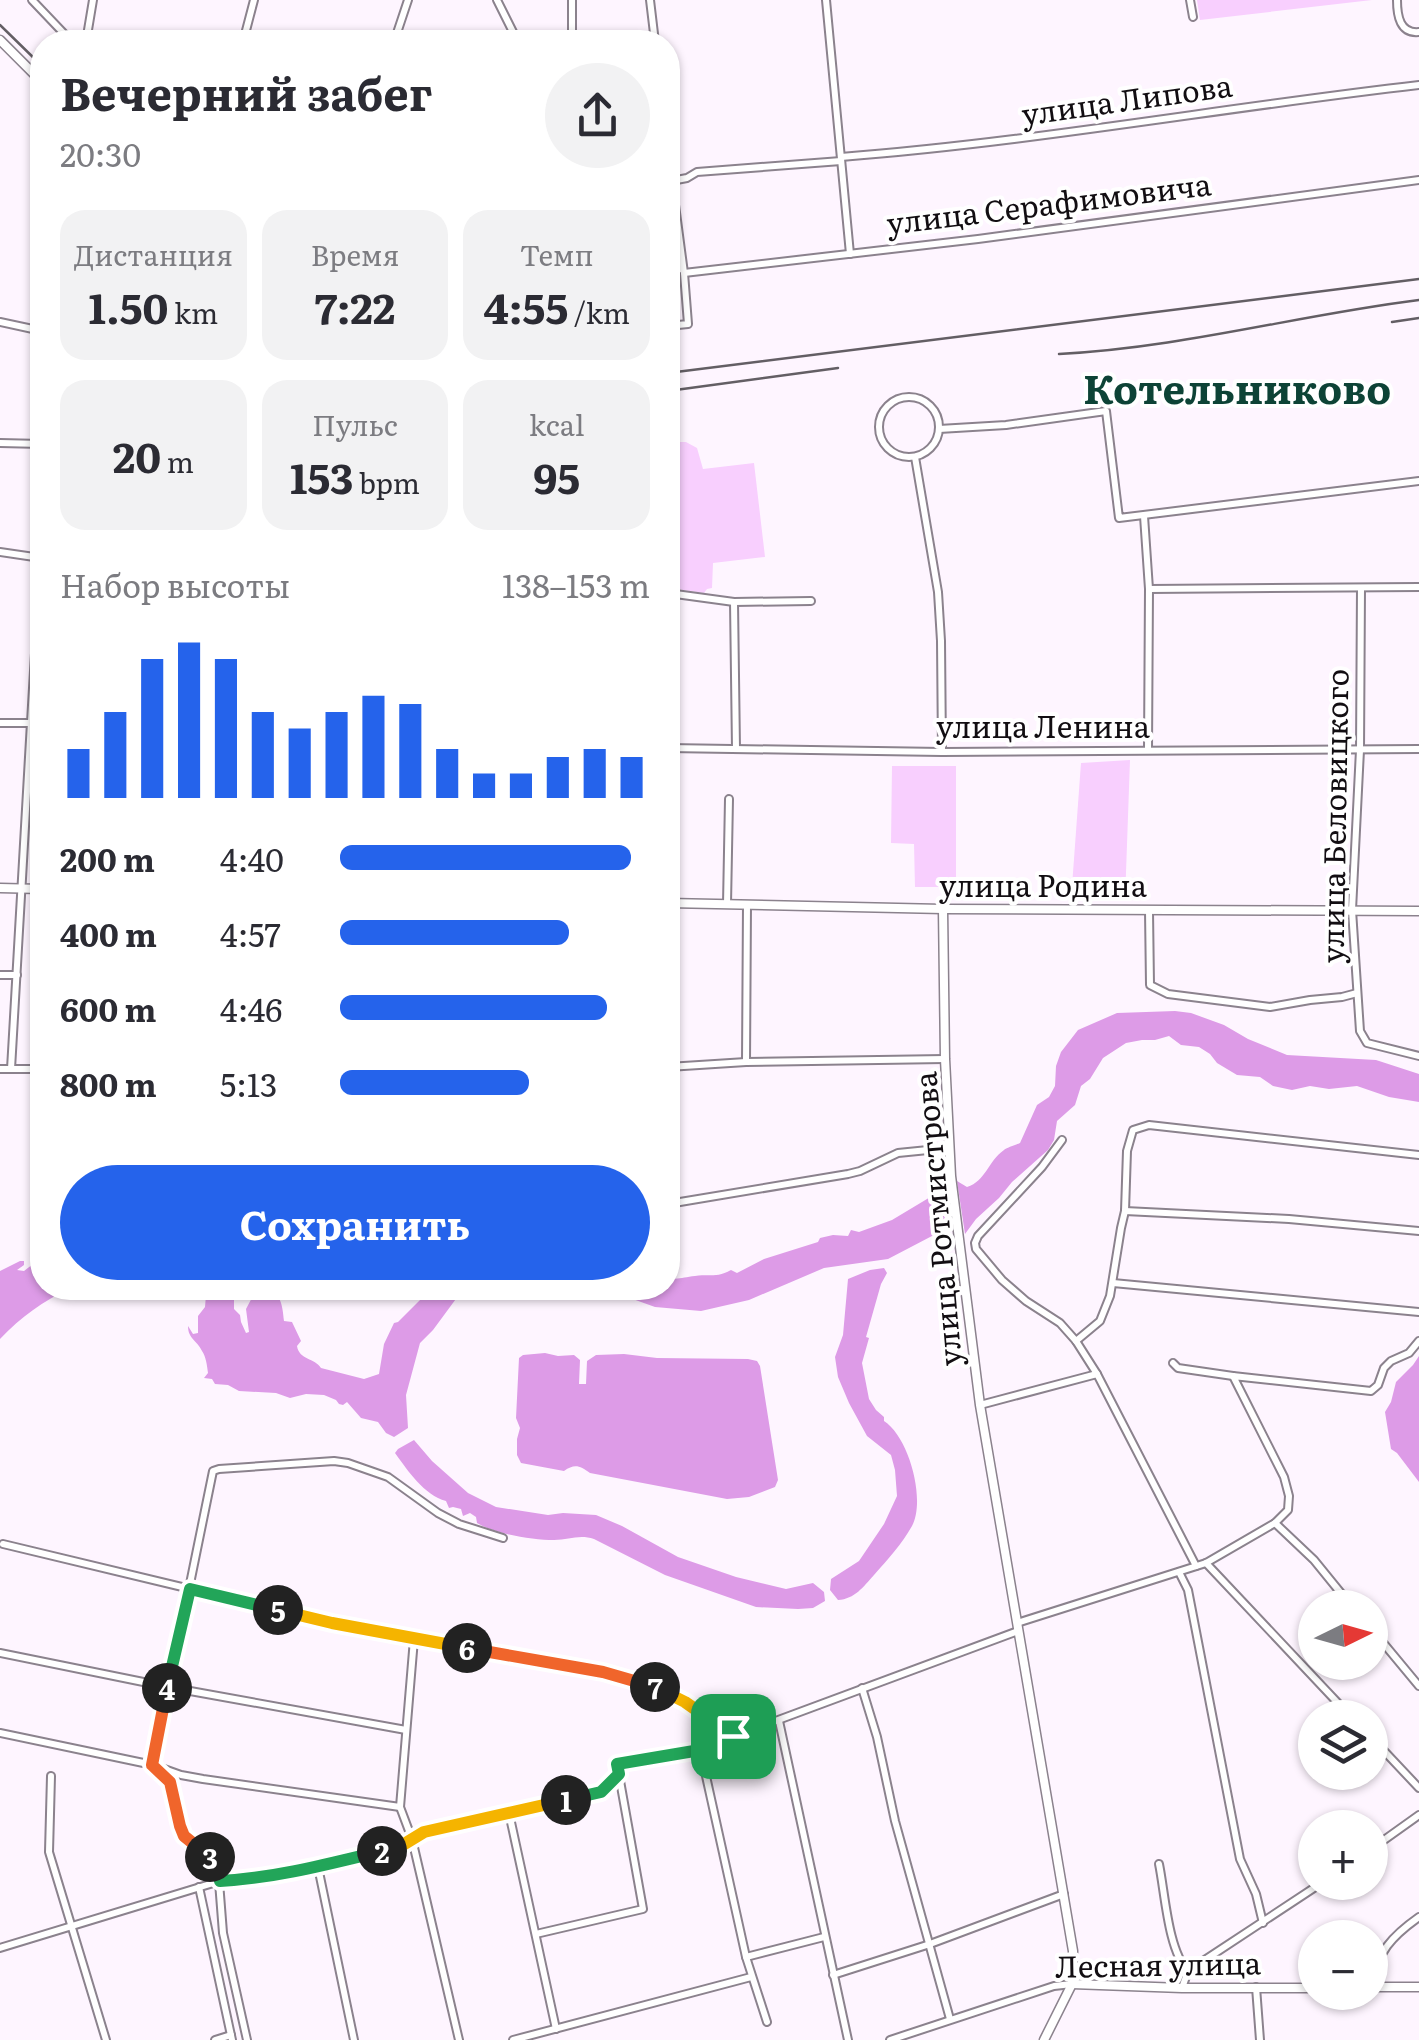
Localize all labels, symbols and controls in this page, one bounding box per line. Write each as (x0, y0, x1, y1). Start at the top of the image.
text: Вечерний забег (60, 58, 432, 125)
street label: улица Липова (1018, 61, 1236, 135)
button: share (545, 63, 650, 168)
text: 20:30 (60, 129, 141, 177)
street label: улица Серафимовича (884, 160, 1214, 244)
text: Дистанция (74, 233, 233, 275)
text: Время (311, 233, 399, 275)
text: Темп (520, 233, 593, 275)
text: 1.50 (89, 275, 168, 337)
text: 7:22 (315, 275, 395, 337)
text: 4:55 (483, 275, 568, 337)
text: km (168, 291, 218, 333)
text: /km (568, 291, 630, 333)
district label: Котельниково (1083, 357, 1391, 416)
text: Пульс (312, 403, 398, 445)
text: kcal (529, 403, 584, 445)
text: 20 (113, 424, 161, 486)
text: m (161, 440, 194, 482)
text: 153 (290, 445, 353, 507)
text: 95 (533, 445, 580, 507)
text: bpm (353, 461, 420, 503)
text: Набор высоты (60, 560, 290, 608)
text: 138–153 m (502, 560, 650, 608)
street label: улица Беловицкого (1308, 668, 1358, 964)
street label: улица Ленина (936, 703, 1151, 747)
text: 200 m (60, 834, 155, 882)
text: 4:40 (220, 834, 284, 882)
street label: улица Родина (939, 862, 1148, 906)
text: 400 m (60, 909, 157, 957)
text: 4:57 (220, 909, 281, 957)
text: 600 m (60, 984, 156, 1032)
text: 4:46 (220, 984, 282, 1032)
text: 800 m (60, 1059, 157, 1107)
text: 5:13 (220, 1059, 277, 1107)
street label: улица Ротмистрова (901, 1069, 971, 1368)
button: Сохранить (60, 1165, 650, 1280)
pin: 5 (253, 1585, 303, 1635)
text: 5 (270, 1589, 286, 1631)
north arrow (1298, 1590, 1388, 1680)
map controls (1298, 1590, 1388, 2010)
pin: 6 (442, 1623, 492, 1673)
text: 6 (459, 1627, 475, 1669)
pin: 7 (630, 1662, 680, 1712)
pin: 4 (142, 1663, 192, 1713)
text: 7 (647, 1666, 663, 1708)
text: 4 (159, 1667, 175, 1709)
pin (691, 1694, 776, 1779)
button: layers (1298, 1700, 1388, 1790)
icon: arrive (706, 1709, 761, 1764)
pin: 1 (541, 1775, 591, 1825)
text: 1 (560, 1779, 572, 1821)
button: + (1298, 1810, 1388, 1900)
pin: 2 (357, 1826, 407, 1876)
text: 2 (374, 1830, 390, 1872)
pin: 3 (185, 1832, 235, 1882)
text: 3 (202, 1836, 218, 1878)
button: − (1298, 1920, 1388, 2010)
street label: Лесная улица (1055, 1939, 1262, 1987)

